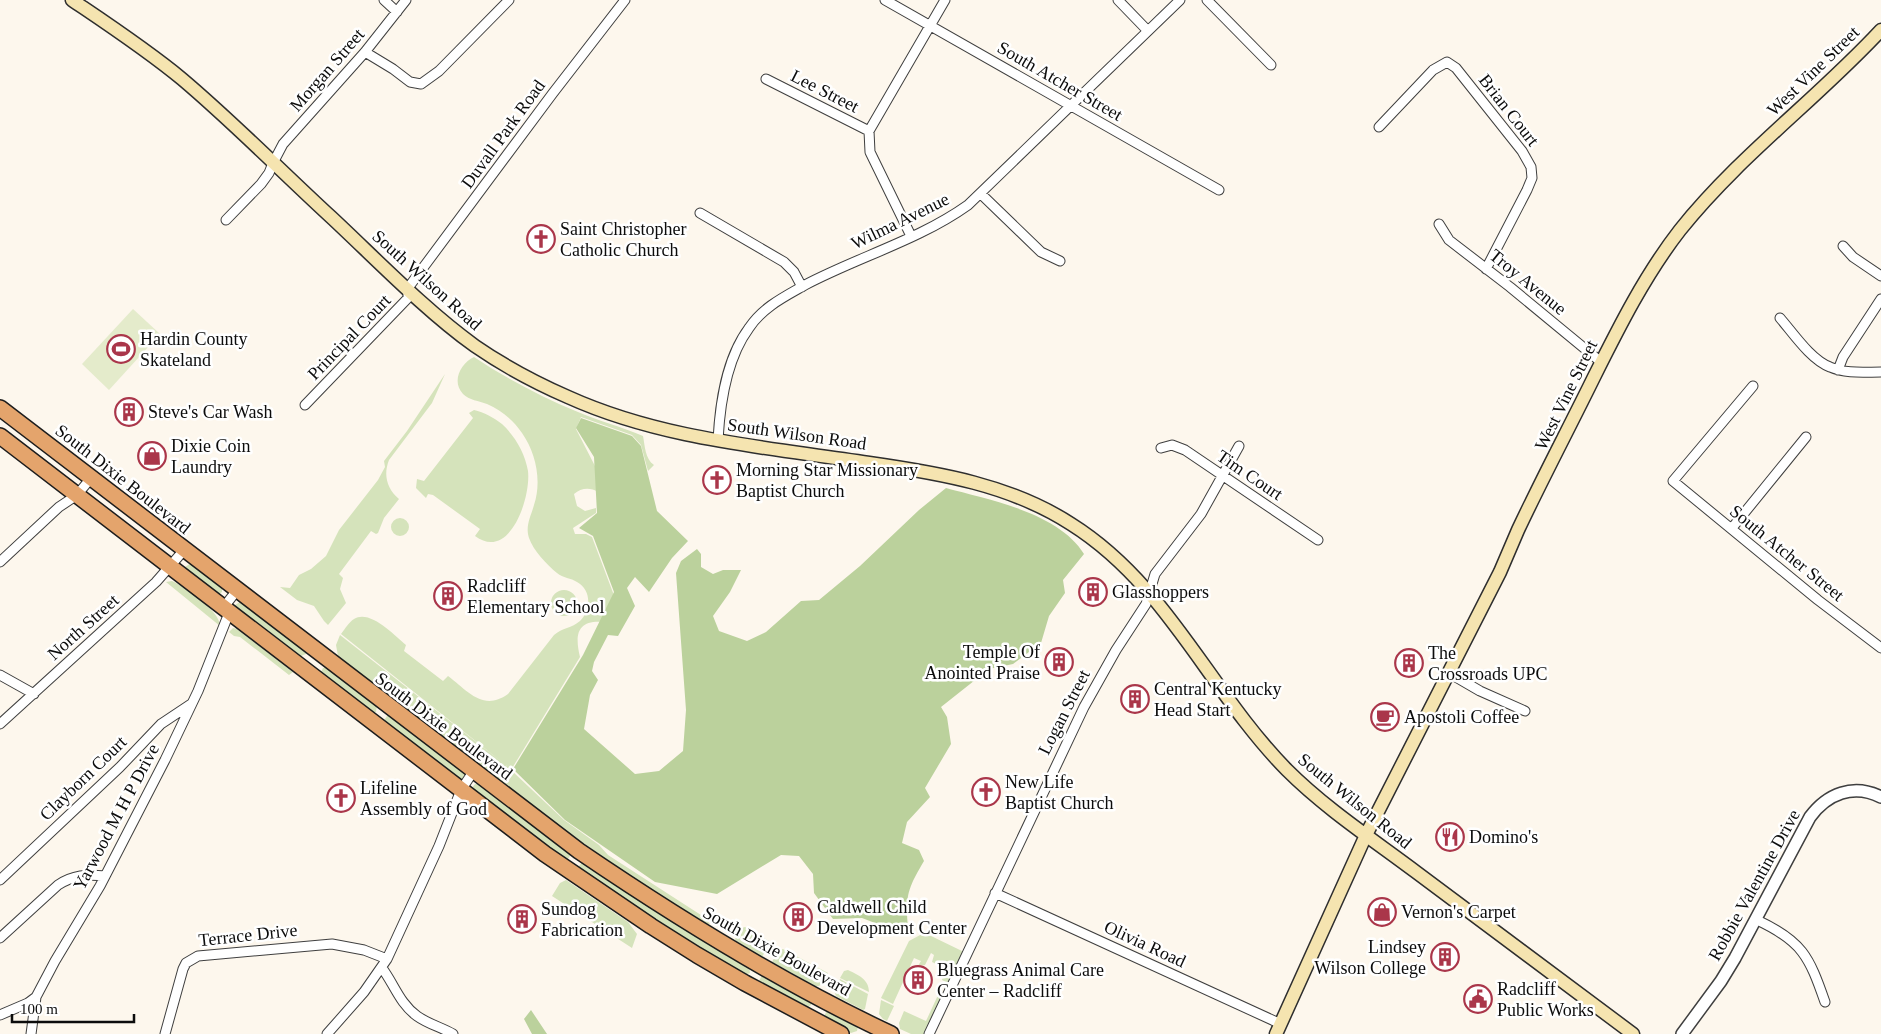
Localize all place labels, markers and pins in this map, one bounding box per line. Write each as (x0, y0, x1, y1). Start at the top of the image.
place label: Saint Christopher Catholic Church (560, 219, 687, 260)
church icon: Saint Christopher Catholic Church (526, 224, 556, 254)
place label: Hardin County Skateland (140, 329, 248, 370)
sports icon: Hardin County Skateland (106, 334, 136, 364)
building icon: Steve's Car Wash (114, 397, 144, 427)
place label: Steve's Car Wash (148, 402, 272, 422)
place label: Dixie Coin Laundry (171, 436, 251, 477)
shop icon: Dixie Coin Laundry (137, 441, 167, 471)
place label: Morning Star Missionary Baptist Church (736, 460, 918, 501)
church icon: Morning Star Missionary Baptist Church (702, 465, 732, 495)
place label: Radcliff Elementary School (467, 576, 604, 617)
building icon: Glasshoppers (1078, 577, 1108, 607)
building icon: Radcliff Elementary School (433, 581, 463, 611)
place label: Glasshoppers (1112, 582, 1209, 602)
place label: Temple Of Anointed Praise (925, 642, 1040, 683)
place label: The Crossroads UPC (1428, 643, 1548, 684)
building icon: Temple Of Anointed Praise (1044, 647, 1074, 677)
building icon: The Crossroads UPC (1394, 648, 1424, 678)
place label: Central Kentucky Head Start (1154, 679, 1281, 720)
building icon: Central Kentucky Head Start (1120, 684, 1150, 714)
cafe icon: Apostoli Coffee (1370, 702, 1400, 732)
place label: Apostoli Coffee (1404, 707, 1519, 727)
place label: New Life Baptist Church (1005, 772, 1114, 813)
church icon: New Life Baptist Church (971, 777, 1001, 807)
place label: Lifeline Assembly of God (360, 778, 487, 819)
church icon: Lifeline Assembly of God (326, 783, 356, 813)
restaurant icon: Domino's (1435, 822, 1465, 852)
place label: Domino's (1469, 827, 1538, 847)
place label: Caldwell Child Development Center (817, 897, 966, 938)
shop icon: Vernon's Carpet (1367, 897, 1397, 927)
place label: Sundog Fabrication (541, 899, 623, 940)
building icon: Caldwell Child Development Center (783, 902, 813, 932)
place label: Vernon's Carpet (1401, 902, 1516, 922)
building icon: Sundog Fabrication (507, 904, 537, 934)
place label: Lindsey Wilson College (1314, 937, 1426, 978)
building icon: Lindsey Wilson College (1430, 942, 1460, 972)
place label: Bluegrass Animal Care Center – Radcliff (937, 960, 1104, 1001)
building icon: Bluegrass Animal Care Center – Radcliff (903, 965, 933, 995)
place label: Radcliff Public Works (1497, 979, 1594, 1020)
public building icon: Radcliff Public Works (1463, 984, 1493, 1014)

